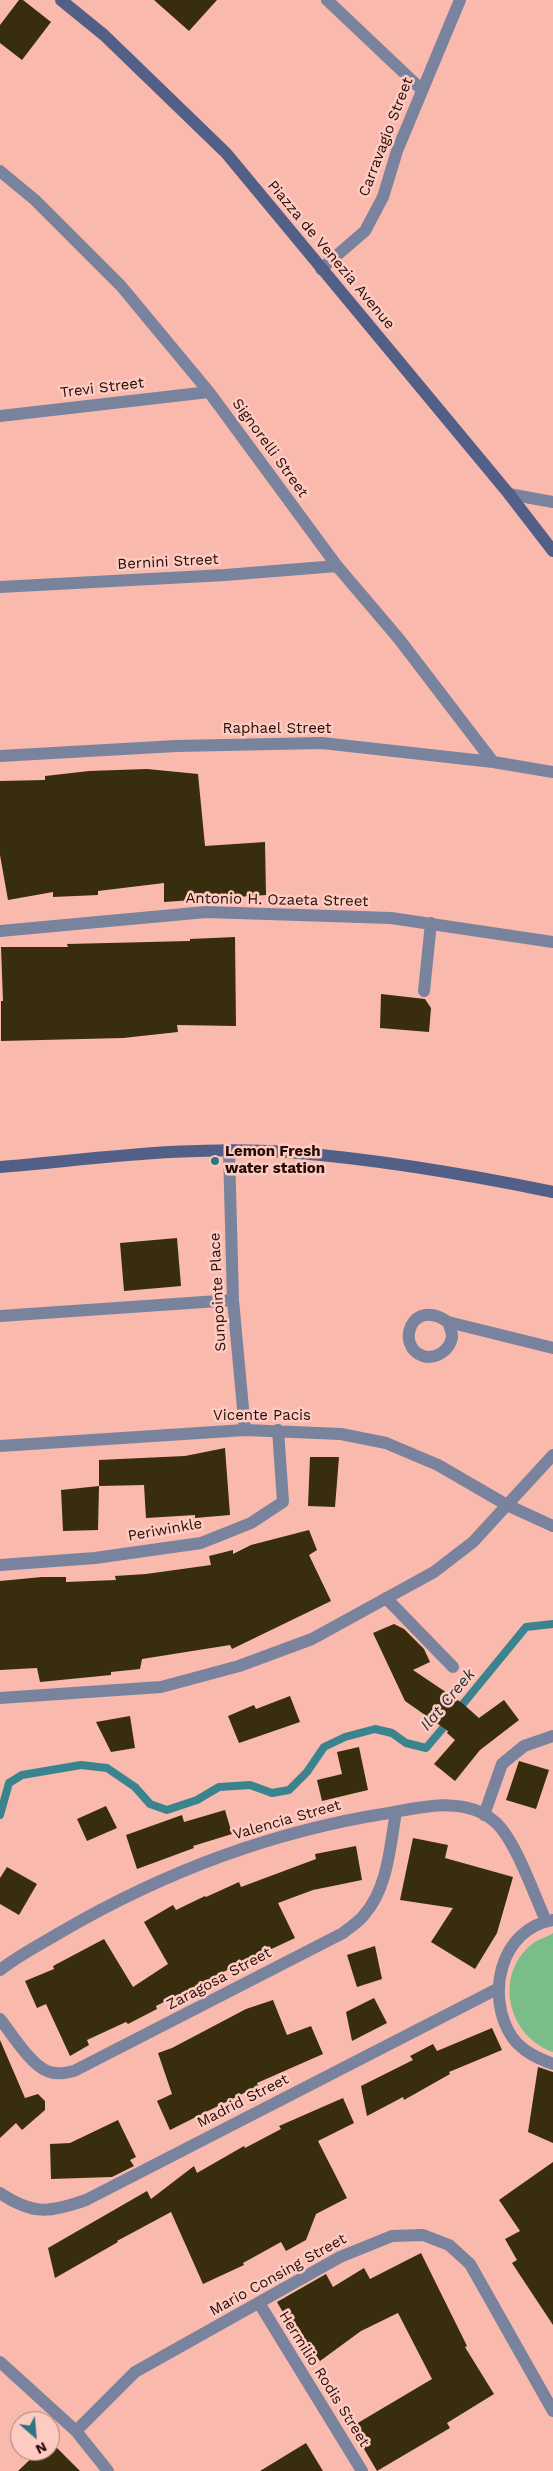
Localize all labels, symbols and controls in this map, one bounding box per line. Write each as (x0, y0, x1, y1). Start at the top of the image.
street label: Carravagio Street (355, 75, 417, 199)
street label: Piazza de Venezia Avenue (263, 177, 399, 333)
street label: Trevi Street (59, 374, 145, 402)
street label: Signorelli Street (228, 395, 312, 501)
street label: Bernini Street (117, 550, 219, 574)
street label: Raphael Street (222, 720, 332, 738)
street label: Antonio H. Ozaeta Street (185, 889, 369, 911)
place label: Lemon Fresh water station (225, 1143, 325, 1178)
marker: Lemon Fresh water station (209, 1155, 221, 1167)
street label: Sunpointe Place (206, 1232, 230, 1352)
street label: Vicente Pacis (213, 1407, 311, 1425)
street label: Periwinkle (126, 1515, 204, 1545)
water label: Ilat Creek (417, 1665, 479, 1735)
street label: Valencia Street (231, 1796, 343, 1844)
street label: Zaragosa Street (164, 1944, 274, 2014)
street label: Madrid Street (194, 2070, 292, 2132)
street label: Mario Consing Street (207, 2230, 349, 2320)
street label: Hermilio Rodis Street (275, 2308, 373, 2450)
north arrow (10, 2411, 60, 2461)
text: N (33, 2439, 50, 2458)

